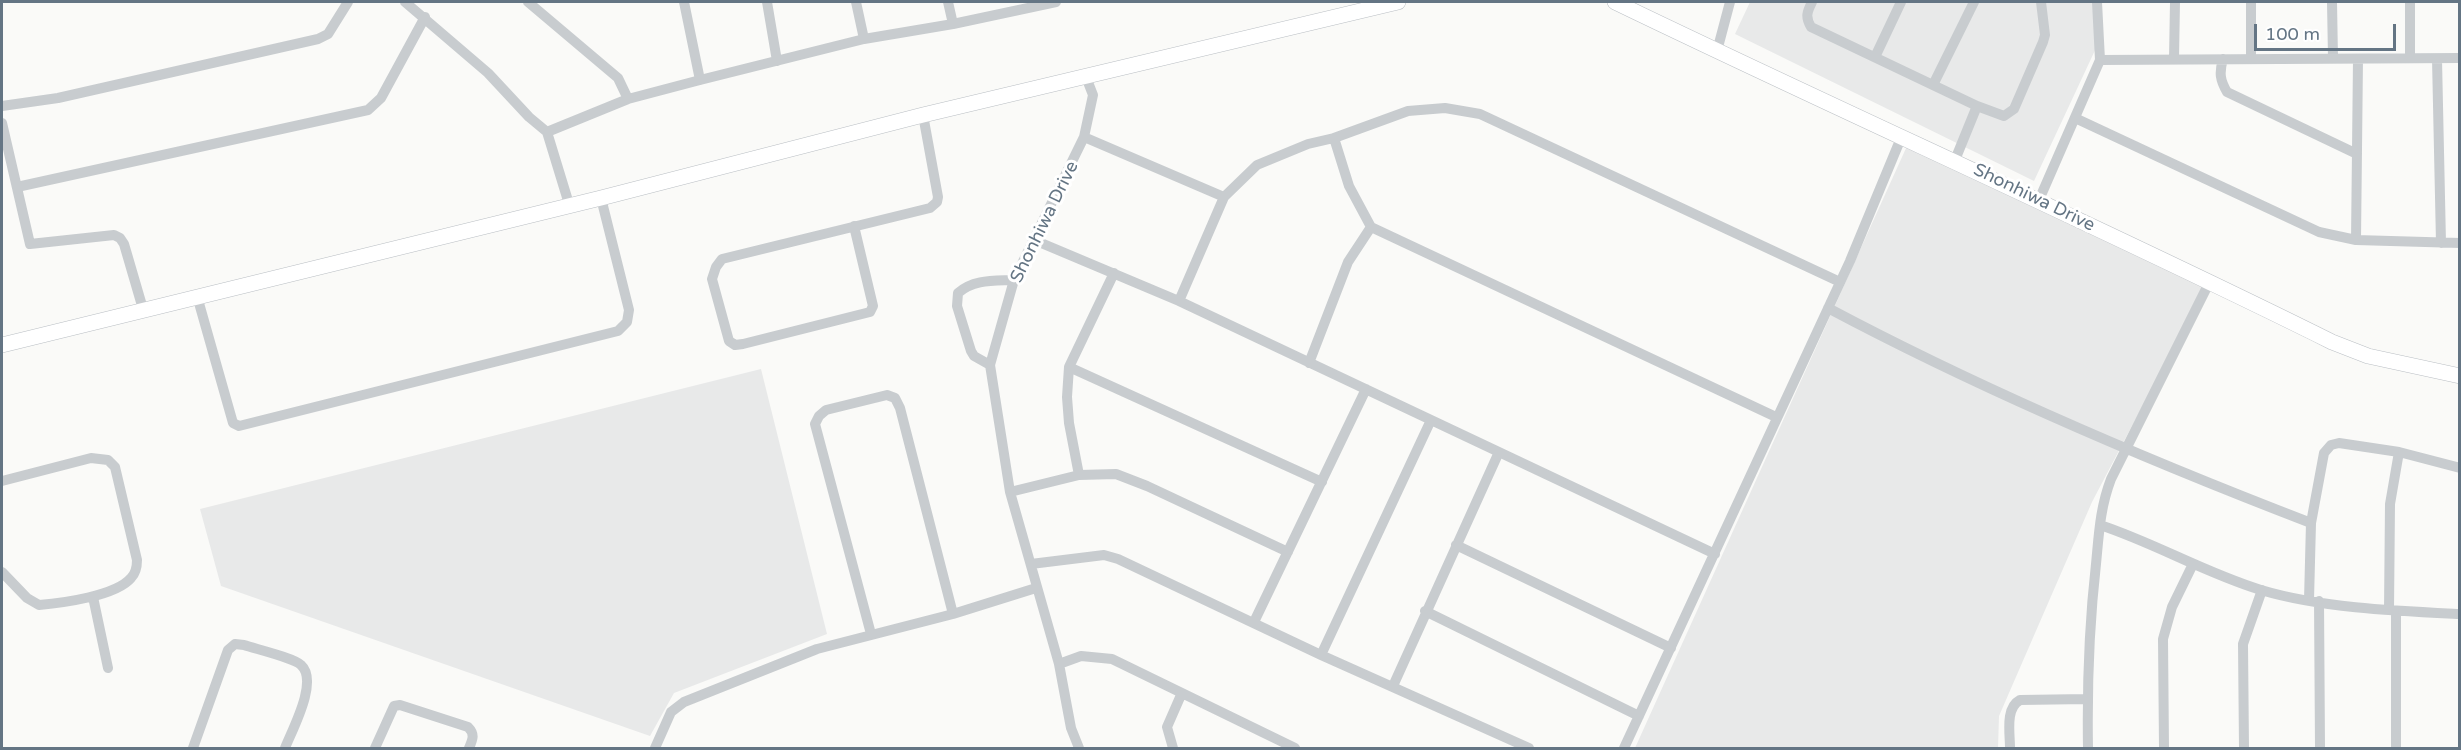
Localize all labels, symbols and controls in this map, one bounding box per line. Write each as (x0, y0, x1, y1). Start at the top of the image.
scale bar (2257, 12, 2400, 50)
text: 100 m (2265, 23, 2320, 45)
street label: Shonhiwa Drive (1006, 158, 1084, 286)
street label: Shonhiwa Drive (1970, 159, 2098, 237)

